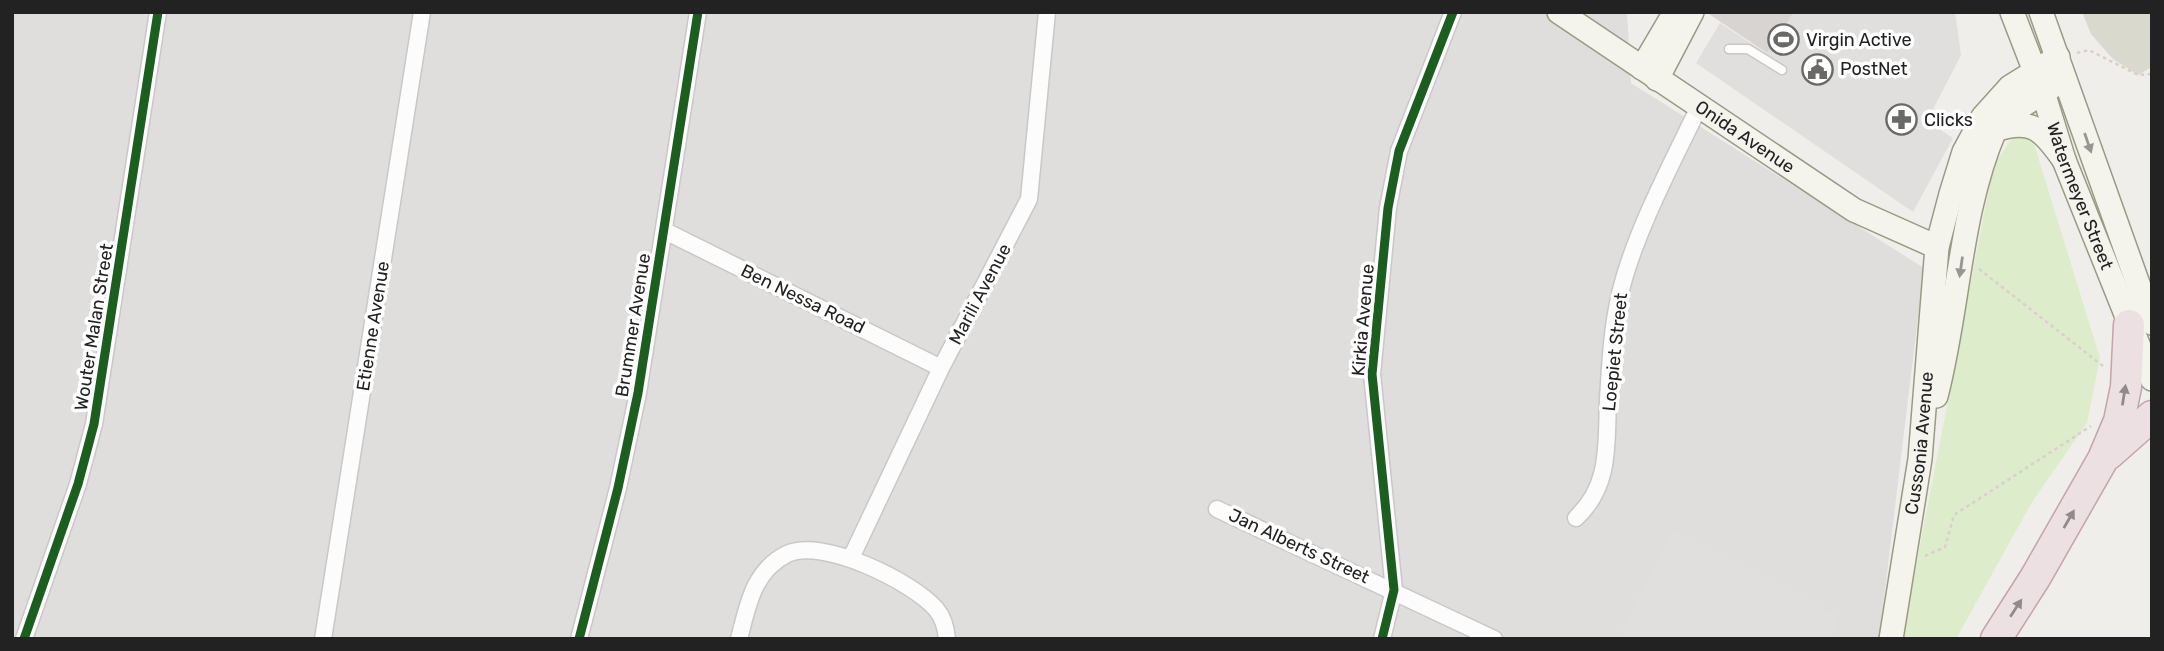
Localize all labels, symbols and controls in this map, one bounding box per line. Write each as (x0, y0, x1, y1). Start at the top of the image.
sports icon: Virgin Active (1766, 23, 1800, 57)
place label: Virgin Active (1806, 29, 1912, 51)
public building icon: PostNet (1800, 52, 1834, 86)
place label: PostNet (1840, 58, 1908, 80)
street label: Onida Avenue (1691, 96, 1799, 178)
pharmacy icon: Clicks (1884, 103, 1918, 137)
place label: Clicks (1924, 109, 1973, 131)
street label: Watermeyer Street (2042, 119, 2118, 273)
one-way arrow (2083, 132, 2094, 153)
street label: Marili Avenue (944, 240, 1016, 348)
street label: Wouter Malan Street (70, 242, 118, 412)
street label: Brummer Avenue (611, 252, 655, 398)
one-way arrow (1955, 256, 1966, 278)
street label: Ben Nessa Road (737, 259, 869, 339)
street label: Etienne Avenue (352, 260, 394, 392)
street label: Kirkia Avenue (1347, 263, 1379, 377)
street label: Loepiet Street (1598, 292, 1632, 412)
street label: Cussonia Avenue (1900, 371, 1938, 516)
one-way arrow (2119, 384, 2130, 406)
street label: Jan Alberts Street (1225, 504, 1373, 588)
one-way arrow (2063, 509, 2075, 528)
one-way arrow (2009, 599, 2022, 618)

